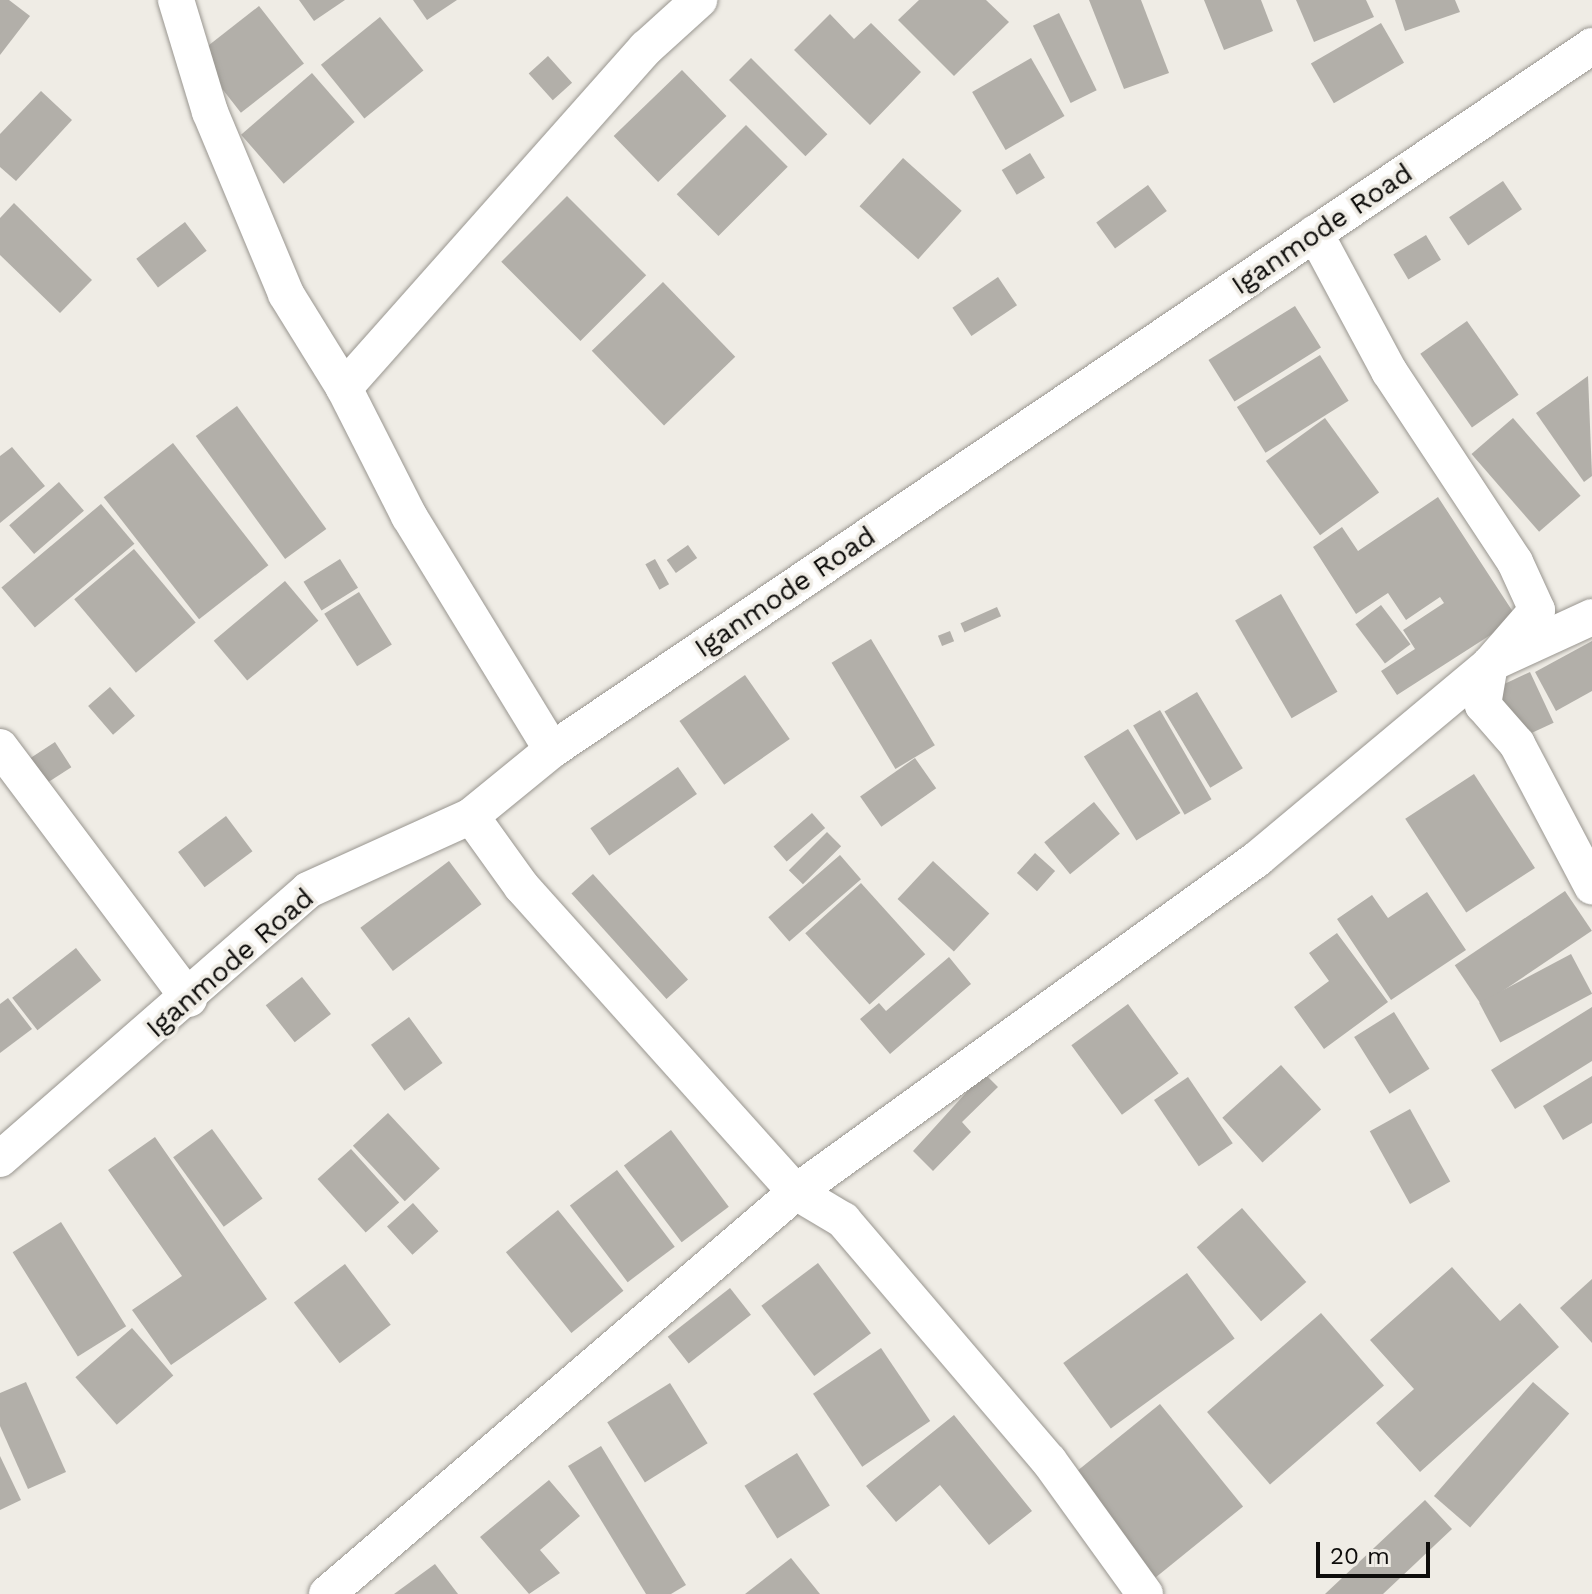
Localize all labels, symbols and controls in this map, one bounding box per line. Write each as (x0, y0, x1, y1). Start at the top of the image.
street label: Iganmode Road (1225, 156, 1419, 302)
street label: Iganmode Road (688, 519, 882, 665)
street label: Iganmode Road (139, 881, 321, 1045)
scale bar (1320, 1526, 1434, 1576)
text: 20 m (1330, 1542, 1390, 1570)

